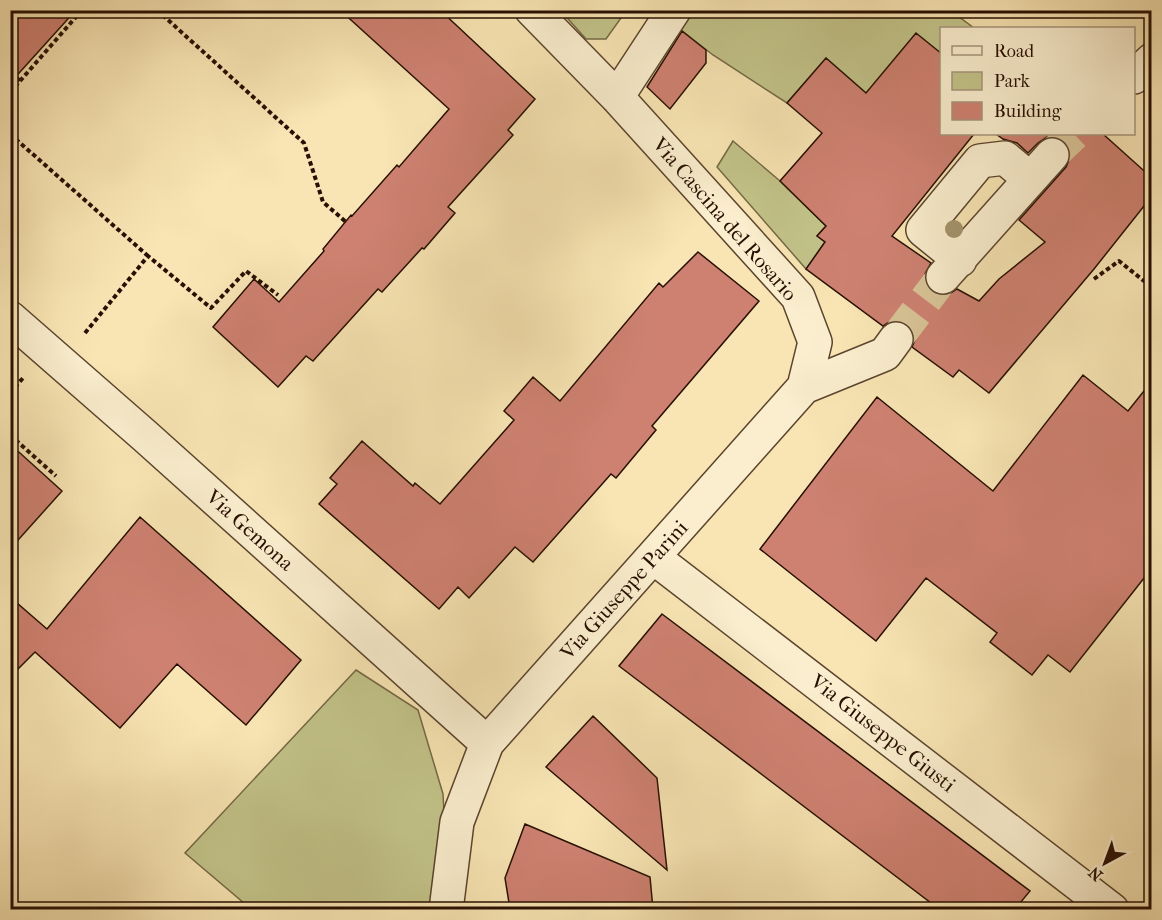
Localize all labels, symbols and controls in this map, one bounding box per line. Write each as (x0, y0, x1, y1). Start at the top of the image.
legend (940, 27, 1135, 135)
text: Road (994, 41, 1034, 62)
text: Park (994, 71, 1031, 92)
text: Building (994, 101, 1062, 122)
street label: Via Cascina del Rosario (647, 132, 802, 305)
street label: Via Gemona (201, 484, 299, 576)
street label: Via Giuseppe Parini (555, 516, 693, 665)
street label: Via Giuseppe Giusti (805, 668, 960, 797)
north arrow (1075, 833, 1135, 893)
text: N (1084, 862, 1106, 885)

